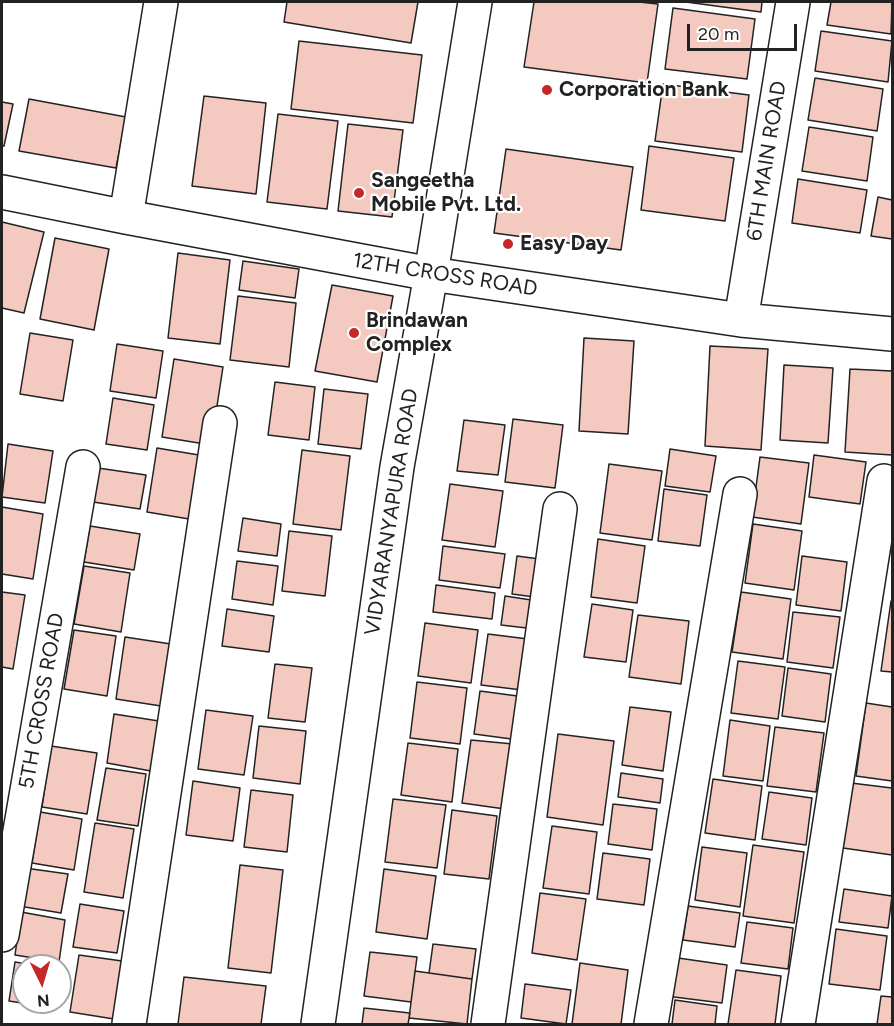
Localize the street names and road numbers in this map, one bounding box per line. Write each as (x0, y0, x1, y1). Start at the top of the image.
street label: 6TH MAIN ROAD (742, 79, 792, 243)
street label: 12TH CROSS ROAD (351, 248, 539, 302)
street label: VIDYARANYAPURA ROAD (360, 387, 424, 637)
street label: 5TH CROSS ROAD (14, 611, 70, 791)

